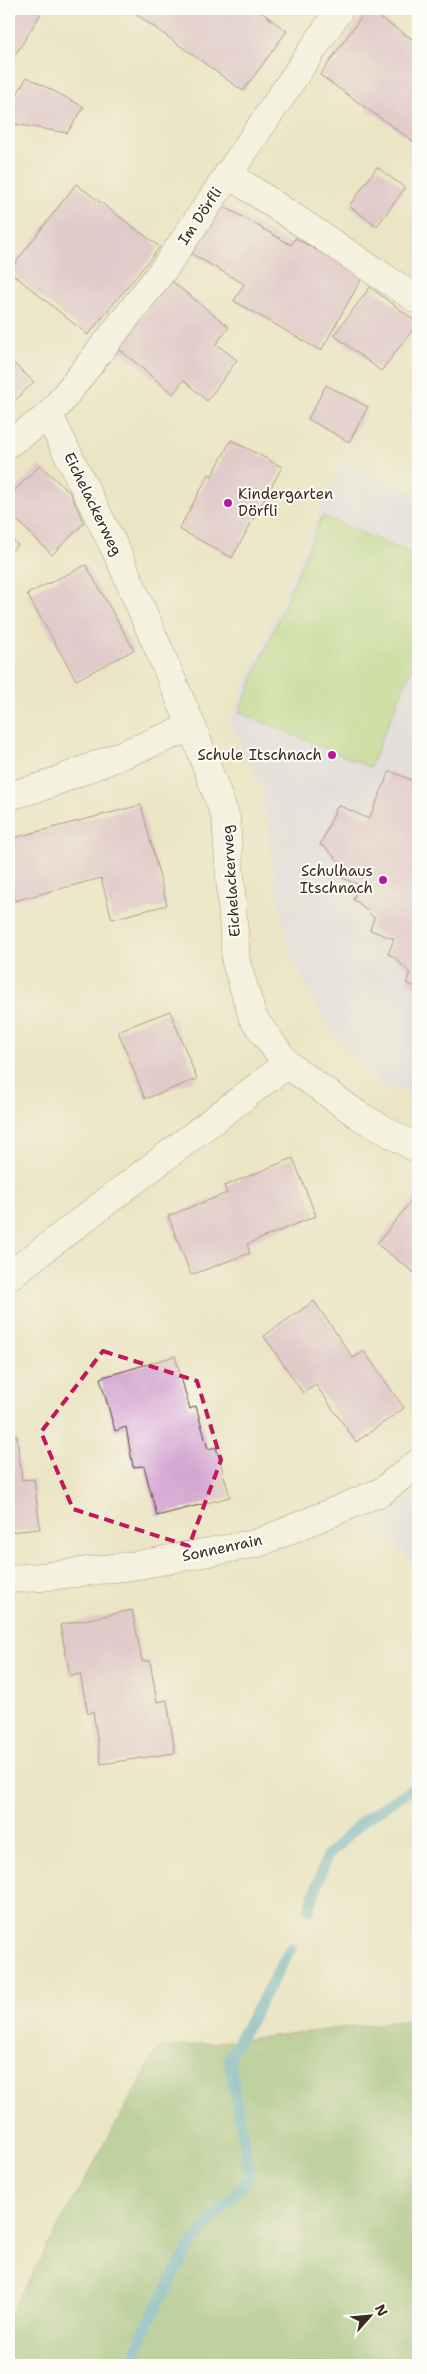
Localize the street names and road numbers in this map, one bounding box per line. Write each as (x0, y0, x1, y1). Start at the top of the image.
street label: Im Dörfli (173, 183, 227, 249)
street label: Eichelackerweg (59, 449, 127, 559)
street label: Eichelackerweg (217, 824, 245, 938)
street label: Sonnenrain (180, 1530, 264, 1566)

